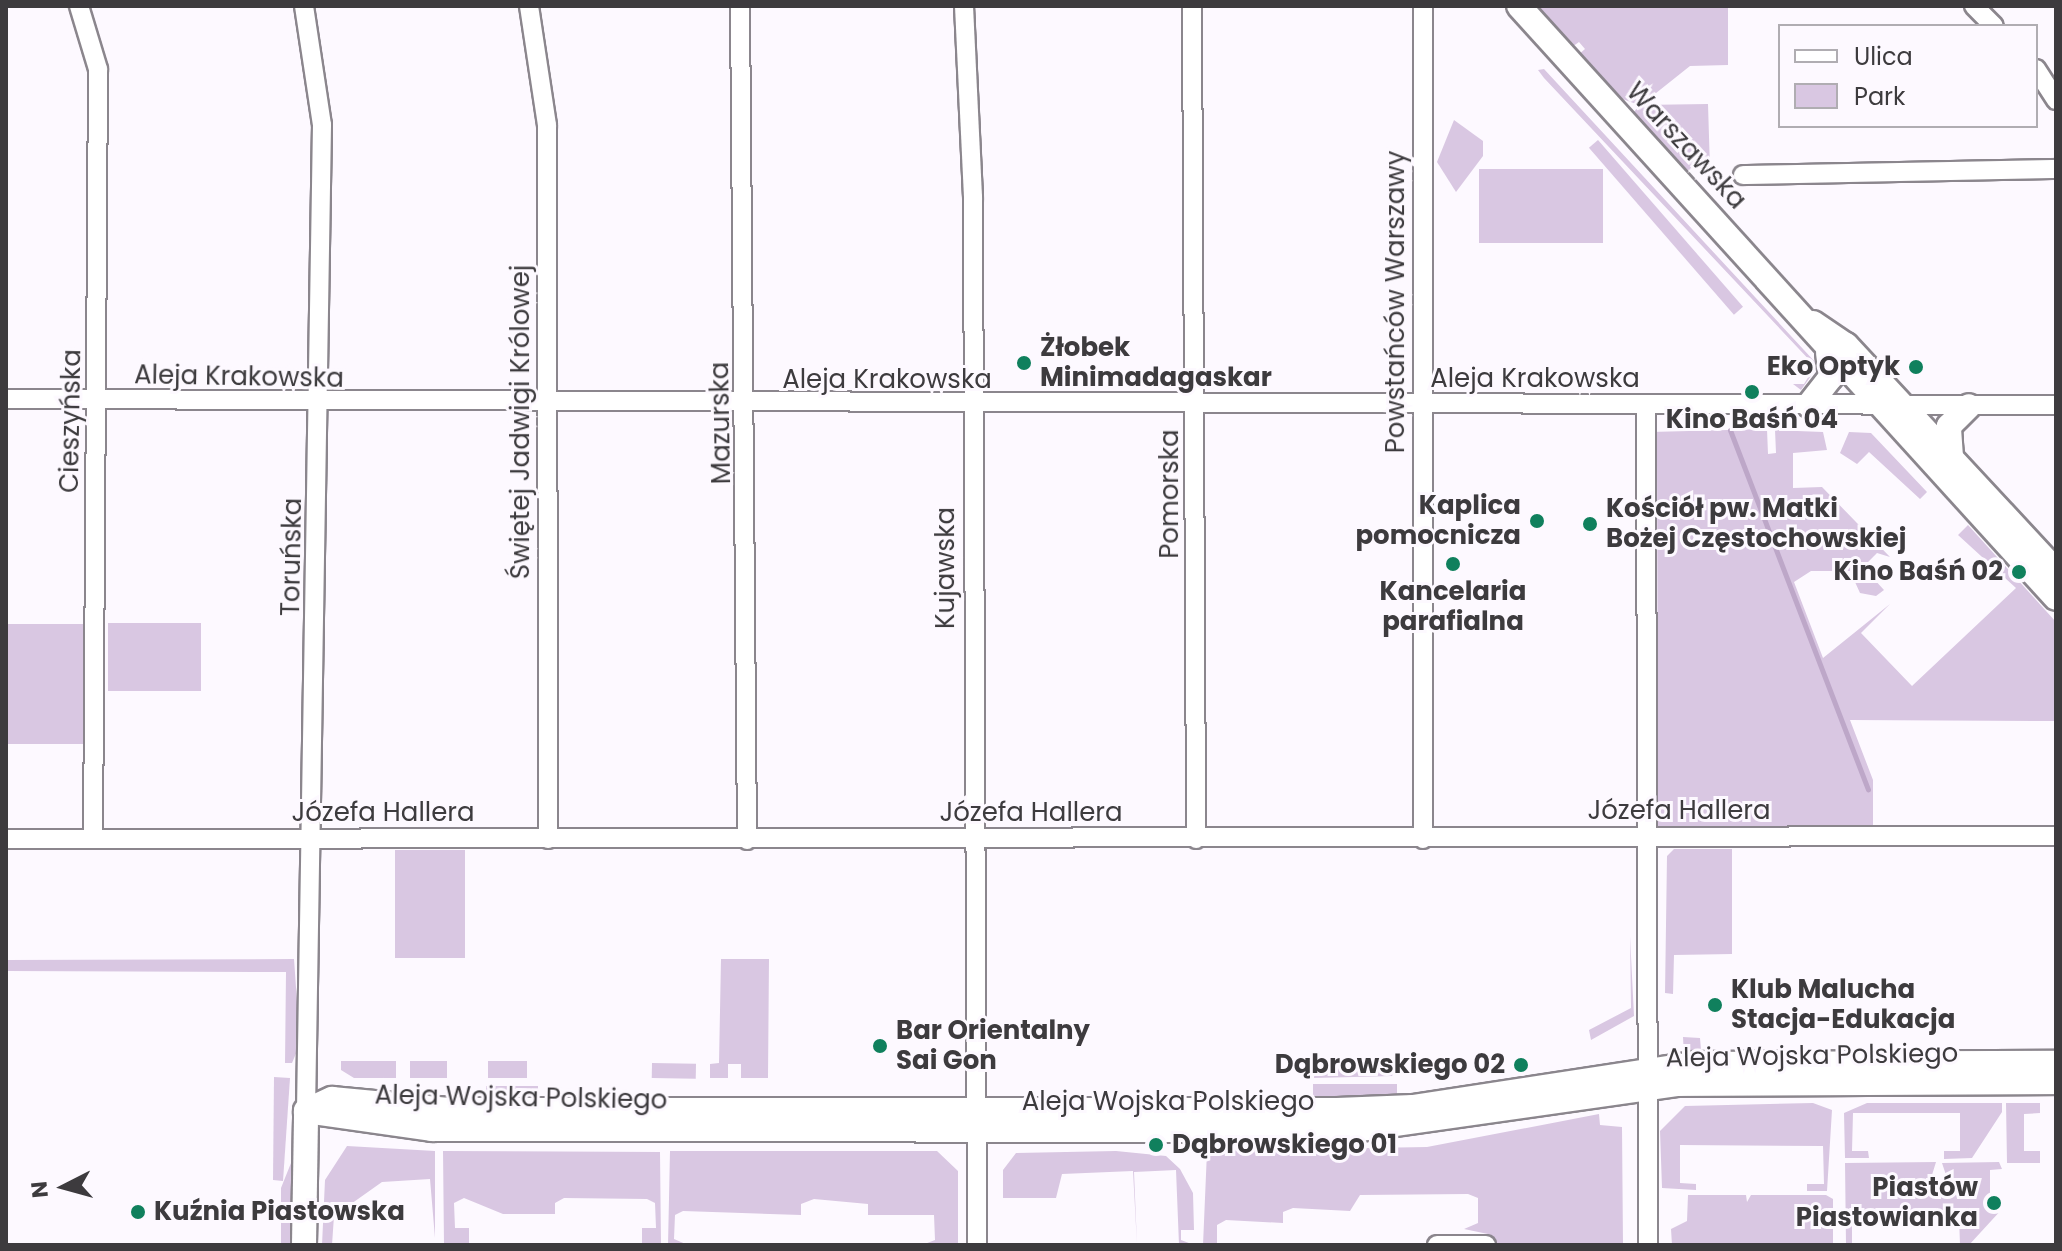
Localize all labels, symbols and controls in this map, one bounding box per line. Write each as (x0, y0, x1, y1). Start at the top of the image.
legend (1778, 24, 2038, 128)
text: Ulica (1854, 40, 1913, 73)
street label: Warszawska (1620, 76, 1752, 216)
text: Park (1854, 80, 1905, 113)
street label: Powstańców Warszawy (1380, 151, 1412, 453)
street label: Świętej Jadwigi Królowej (505, 265, 537, 579)
place label: Żłobek Minimadagaskar (1040, 332, 1272, 394)
street label: Cieszyńska (54, 349, 88, 493)
place label: Eko Optyk (1767, 351, 1900, 383)
marker: Żłobek Minimadagaskar (1015, 354, 1033, 372)
marker: Eko Optyk (1907, 358, 1925, 376)
street label: Aleja Krakowska (134, 360, 344, 394)
street label: Mazurska (704, 361, 738, 485)
street label: Aleja Krakowska (1430, 363, 1640, 395)
street label: Aleja Krakowska (782, 364, 992, 396)
marker: Kino Baśń 04 (1743, 383, 1761, 401)
place label: Kino Baśń 04 (1666, 404, 1838, 436)
street label: Pomorska (1154, 429, 1186, 559)
place label: Kaplica pomocnicza (1355, 490, 1521, 552)
place label: Kościół pw. Matki Bożej Częstochowskiej (1606, 493, 1906, 554)
street label: Toruńska (275, 498, 309, 616)
street label: Kujawska (930, 507, 962, 629)
marker: Kaplica pomocnicza (1528, 512, 1546, 530)
marker: Kościół pw. Matki Bożej Częstochowskiej (1581, 515, 1599, 533)
marker: Kancelaria parafialna (1444, 555, 1462, 573)
place label: Kino Baśń 02 (1833, 556, 2003, 588)
marker: Kino Baśń 02 (2010, 563, 2028, 581)
place label: Kancelaria parafialna (1380, 576, 1526, 638)
street label: Józefa Hallera (1587, 795, 1771, 827)
street label: Józefa Hallera (291, 797, 475, 829)
street label: Józefa Hallera (939, 797, 1123, 829)
place label: Klub Malucha Stacja-Edukacja (1731, 974, 1955, 1036)
marker: Klub Malucha Stacja-Edukacja (1706, 996, 1724, 1014)
place label: Bar Orientalny Sai Gon (896, 1015, 1090, 1076)
marker: Bar Orientalny Sai Gon (871, 1037, 889, 1055)
street label: Aleja Wojska Polskiego (1665, 1038, 1959, 1074)
place label: Dąbrowskiego 02 (1275, 1049, 1505, 1081)
marker: Dąbrowskiego 02 (1512, 1056, 1530, 1074)
street label: Aleja Wojska Polskiego (374, 1080, 668, 1116)
street label: Aleja Wojska Polskiego (1022, 1086, 1314, 1118)
place label: Dąbrowskiego 01 (1172, 1129, 1397, 1161)
marker: Dąbrowskiego 01 (1147, 1136, 1165, 1154)
north arrow (24, 1147, 104, 1227)
place label: Piastów Piastowianka (1796, 1172, 1978, 1234)
text: N (23, 1180, 56, 1199)
marker: Piastów Piastowianka (1985, 1194, 2003, 1212)
place label: Kuźnia Piastowska (154, 1196, 405, 1228)
marker: Kuźnia Piastowska (129, 1203, 147, 1221)

